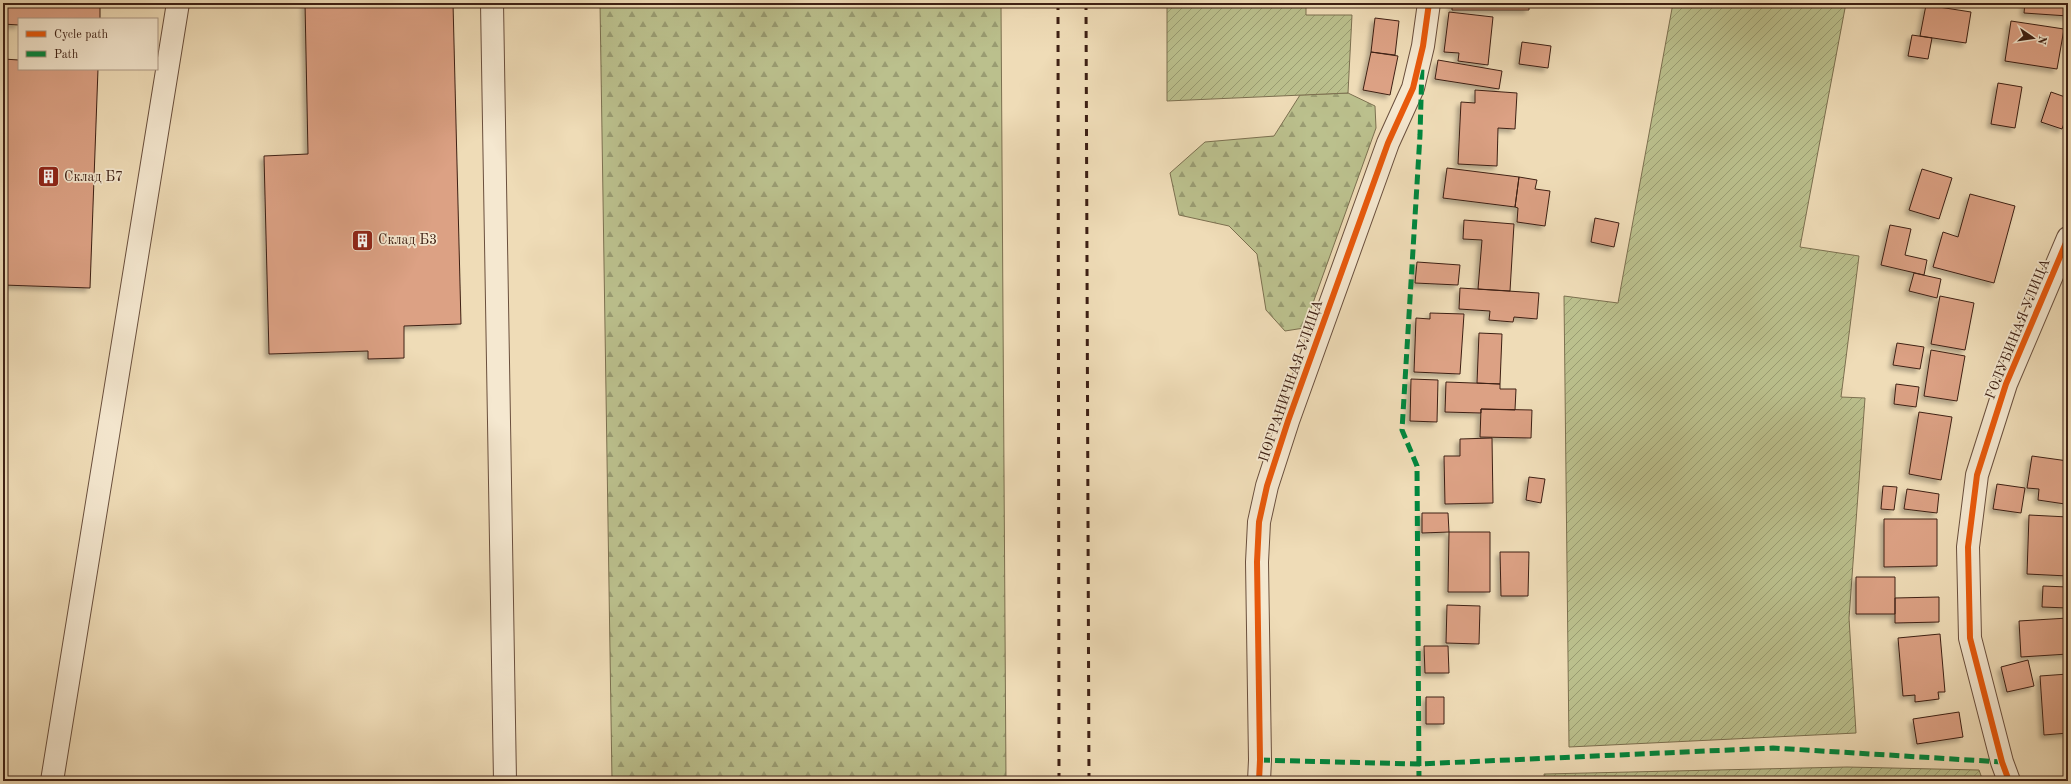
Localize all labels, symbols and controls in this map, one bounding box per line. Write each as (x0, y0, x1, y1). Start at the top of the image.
legend (18, 18, 158, 70)
north arrow (2013, 18, 2053, 58)
text: Cycle path (54, 29, 109, 41)
text: N (2035, 35, 2048, 46)
text: Path (54, 49, 79, 61)
building icon: Склад Б7 (36, 164, 62, 190)
place label: Склад Б7 (64, 170, 123, 184)
building icon: Склад Б3 (349, 227, 375, 253)
place label: Склад Б3 (378, 233, 437, 247)
street label: ГОЛУБИНАЯ УЛИЦА (1983, 256, 2053, 401)
street label: ПОГРАНИЧНАЯ УЛИЦА (1257, 298, 1325, 464)

